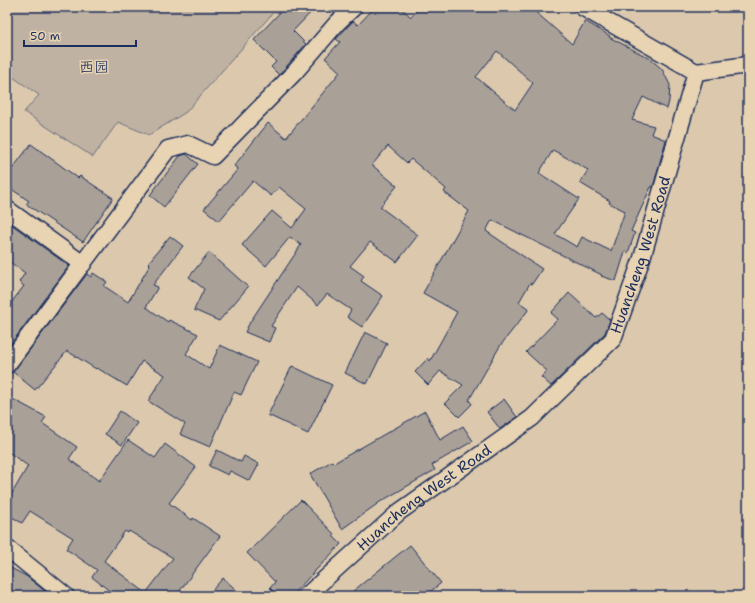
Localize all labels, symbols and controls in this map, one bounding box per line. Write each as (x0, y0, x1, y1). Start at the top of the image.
scale bar (24, 22, 136, 48)
text: 50 m (30, 28, 60, 44)
park label: 西园 (79, 57, 109, 77)
street label: Huancheng West Road (606, 173, 675, 336)
street label: Huancheng West Road (352, 439, 496, 555)

